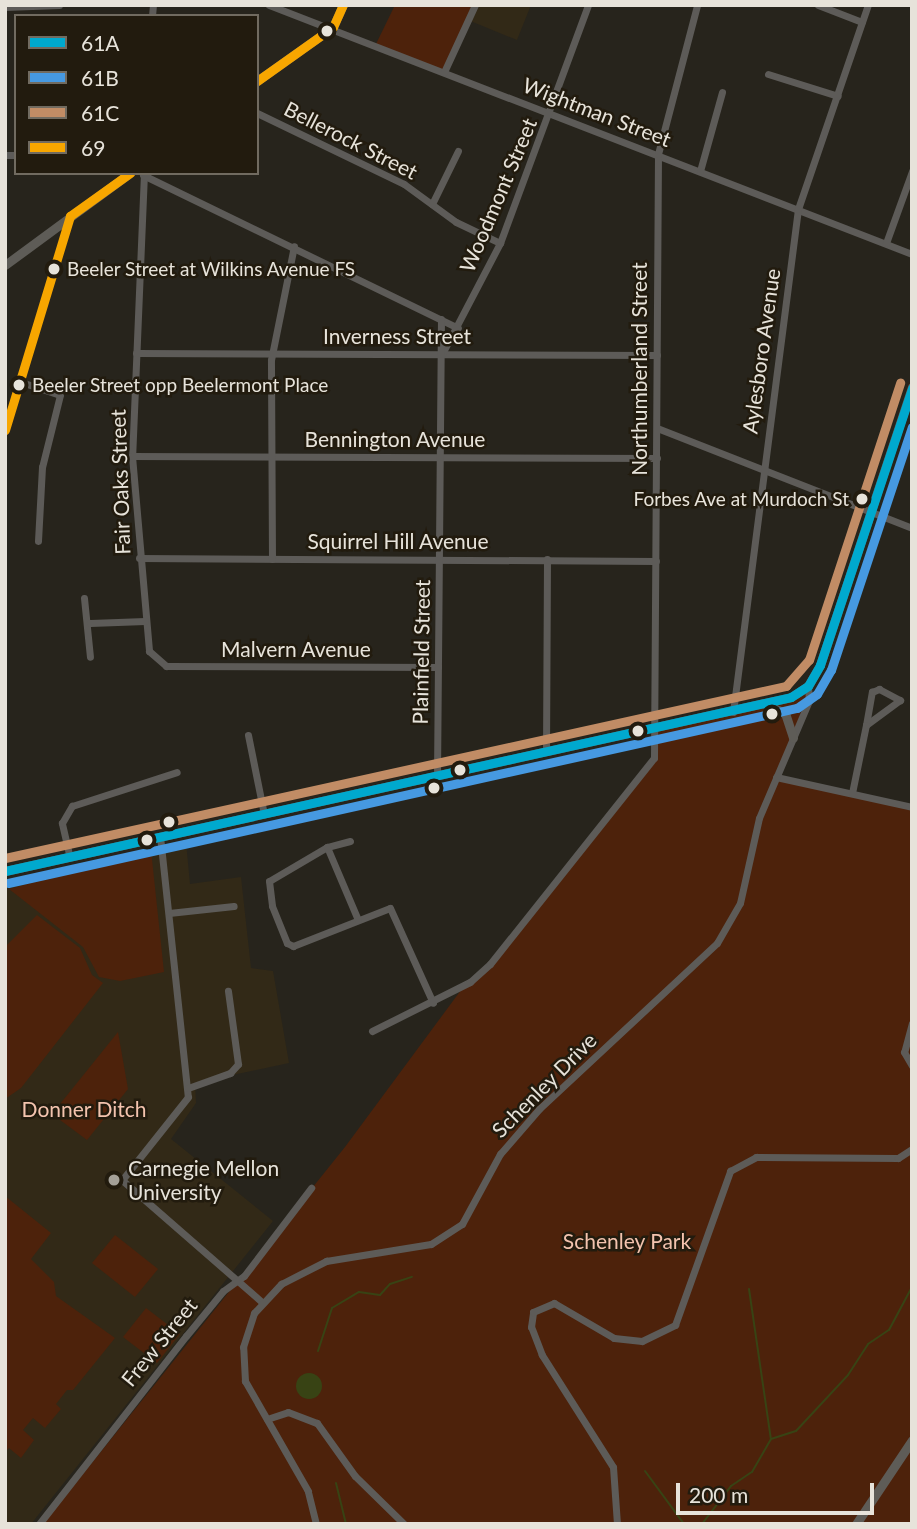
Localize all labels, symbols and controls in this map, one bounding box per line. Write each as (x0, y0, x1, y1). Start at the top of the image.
legend (14, 14, 259, 175)
unlabelled marker (320, 24, 334, 38)
text: 61A (81, 30, 120, 55)
text: 61B (81, 65, 119, 90)
street label: Wightman Street (519, 72, 675, 152)
street label: Bellerock Street (280, 96, 422, 184)
text: 61C (81, 100, 119, 125)
street label: Woodmont Street (454, 114, 542, 276)
text: 69 (81, 135, 105, 160)
place label: Beeler Street at Wilkins Avenue FS (67, 258, 356, 280)
marker: Beeler Street at Wilkins Avenue FS (47, 262, 61, 276)
street label: Northumberland Street (626, 262, 652, 476)
street label: Aylesboro Avenue (737, 267, 785, 435)
street label: Inverness Street (323, 323, 471, 349)
place label: Beeler Street opp Beelermont Place (32, 374, 329, 396)
marker: Beeler Street opp Beelermont Place (12, 378, 26, 392)
street label: Fair Oaks Street (105, 408, 135, 556)
street label: Bennington Avenue (304, 426, 486, 452)
place label: Forbes Ave at Murdoch St (633, 488, 849, 510)
marker: Forbes Ave at Murdoch St (855, 492, 869, 506)
street label: Squirrel Hill Avenue (307, 528, 489, 554)
street label: Plainfield Street (407, 579, 435, 725)
street label: Malvern Avenue (221, 636, 371, 662)
unlabelled marker (765, 707, 779, 721)
unlabelled marker (631, 724, 645, 738)
unlabelled marker (453, 763, 467, 777)
unlabelled marker (427, 781, 441, 795)
unlabelled marker (162, 815, 176, 829)
unlabelled marker (140, 833, 154, 847)
street label: Schenley Drive (486, 1027, 602, 1143)
park label: Donner Ditch (21, 1096, 147, 1122)
place label: Carnegie Mellon University (128, 1155, 279, 1205)
marker: Carnegie Mellon University (106, 1172, 122, 1188)
park label: Schenley Park (563, 1228, 691, 1254)
street label: Frew Street (116, 1293, 202, 1391)
scale bar (679, 1470, 877, 1514)
text: 200 m (689, 1482, 748, 1507)

